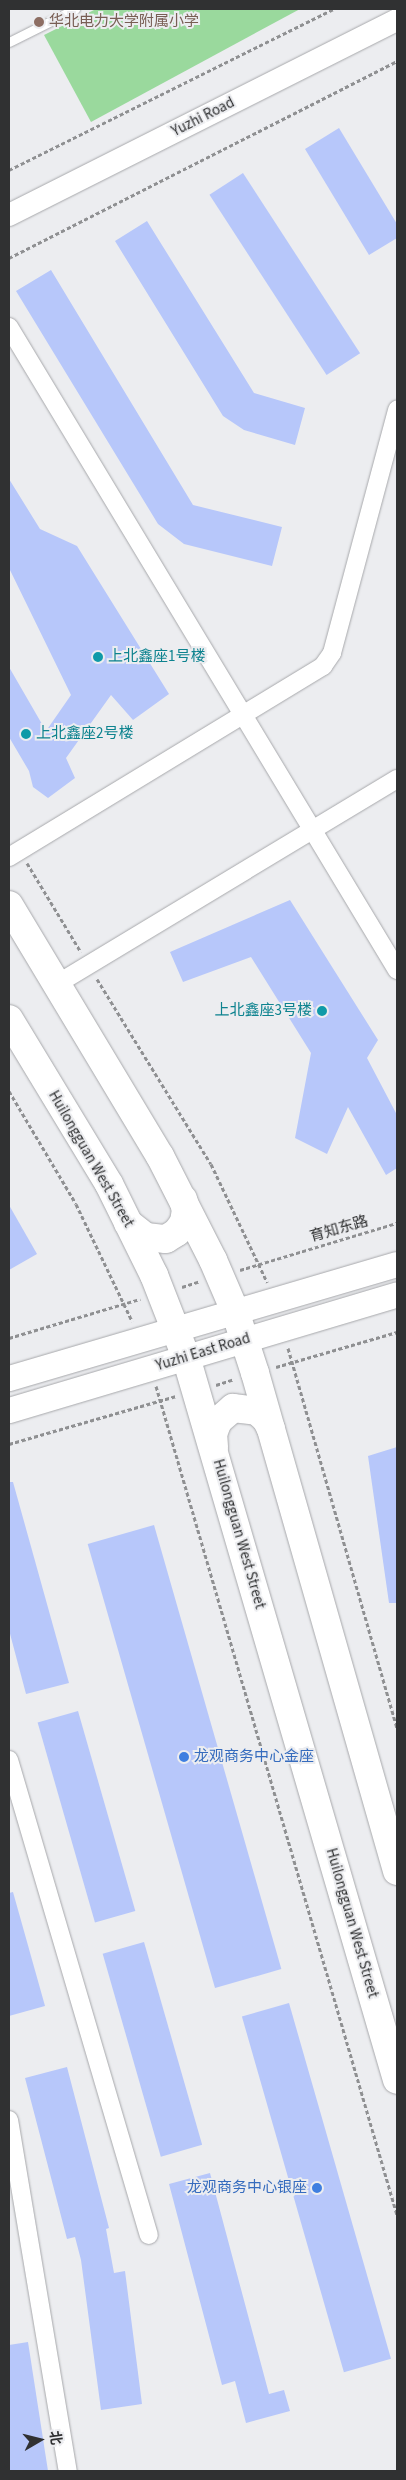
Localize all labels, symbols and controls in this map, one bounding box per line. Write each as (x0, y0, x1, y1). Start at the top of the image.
place label: 华北电力大学附属小学 (49, 13, 199, 31)
marker: 华北电力大学附属小学 (33, 16, 45, 28)
street label: Yuzhi Road (169, 93, 237, 141)
place label: 上北鑫座1号楼 (108, 648, 205, 666)
marker: 上北鑫座1号楼 (92, 651, 104, 663)
place label: 上北鑫座2号楼 (36, 725, 133, 743)
marker: 上北鑫座2号楼 (20, 728, 32, 740)
place label: 上北鑫座3号楼 (215, 1002, 312, 1020)
marker: 上北鑫座3号楼 (316, 1005, 328, 1017)
street label: Huilongguan West Street (45, 1088, 137, 1230)
street label: 育知东路 (308, 1212, 370, 1246)
street label: Yuzhi East Road (154, 1329, 252, 1375)
street label: Huilongguan West Street (209, 1457, 269, 1611)
place label: 龙观商务中心金座 (194, 1748, 314, 1766)
marker: 龙观商务中心金座 (178, 1751, 190, 1763)
street label: Huilongguan West Street (322, 1846, 382, 2000)
place label: 龙观商务中心银座 (187, 2179, 307, 2197)
marker: 龙观商务中心银座 (311, 2182, 323, 2194)
north arrow (15, 2415, 65, 2465)
text: 北 (44, 2430, 66, 2446)

